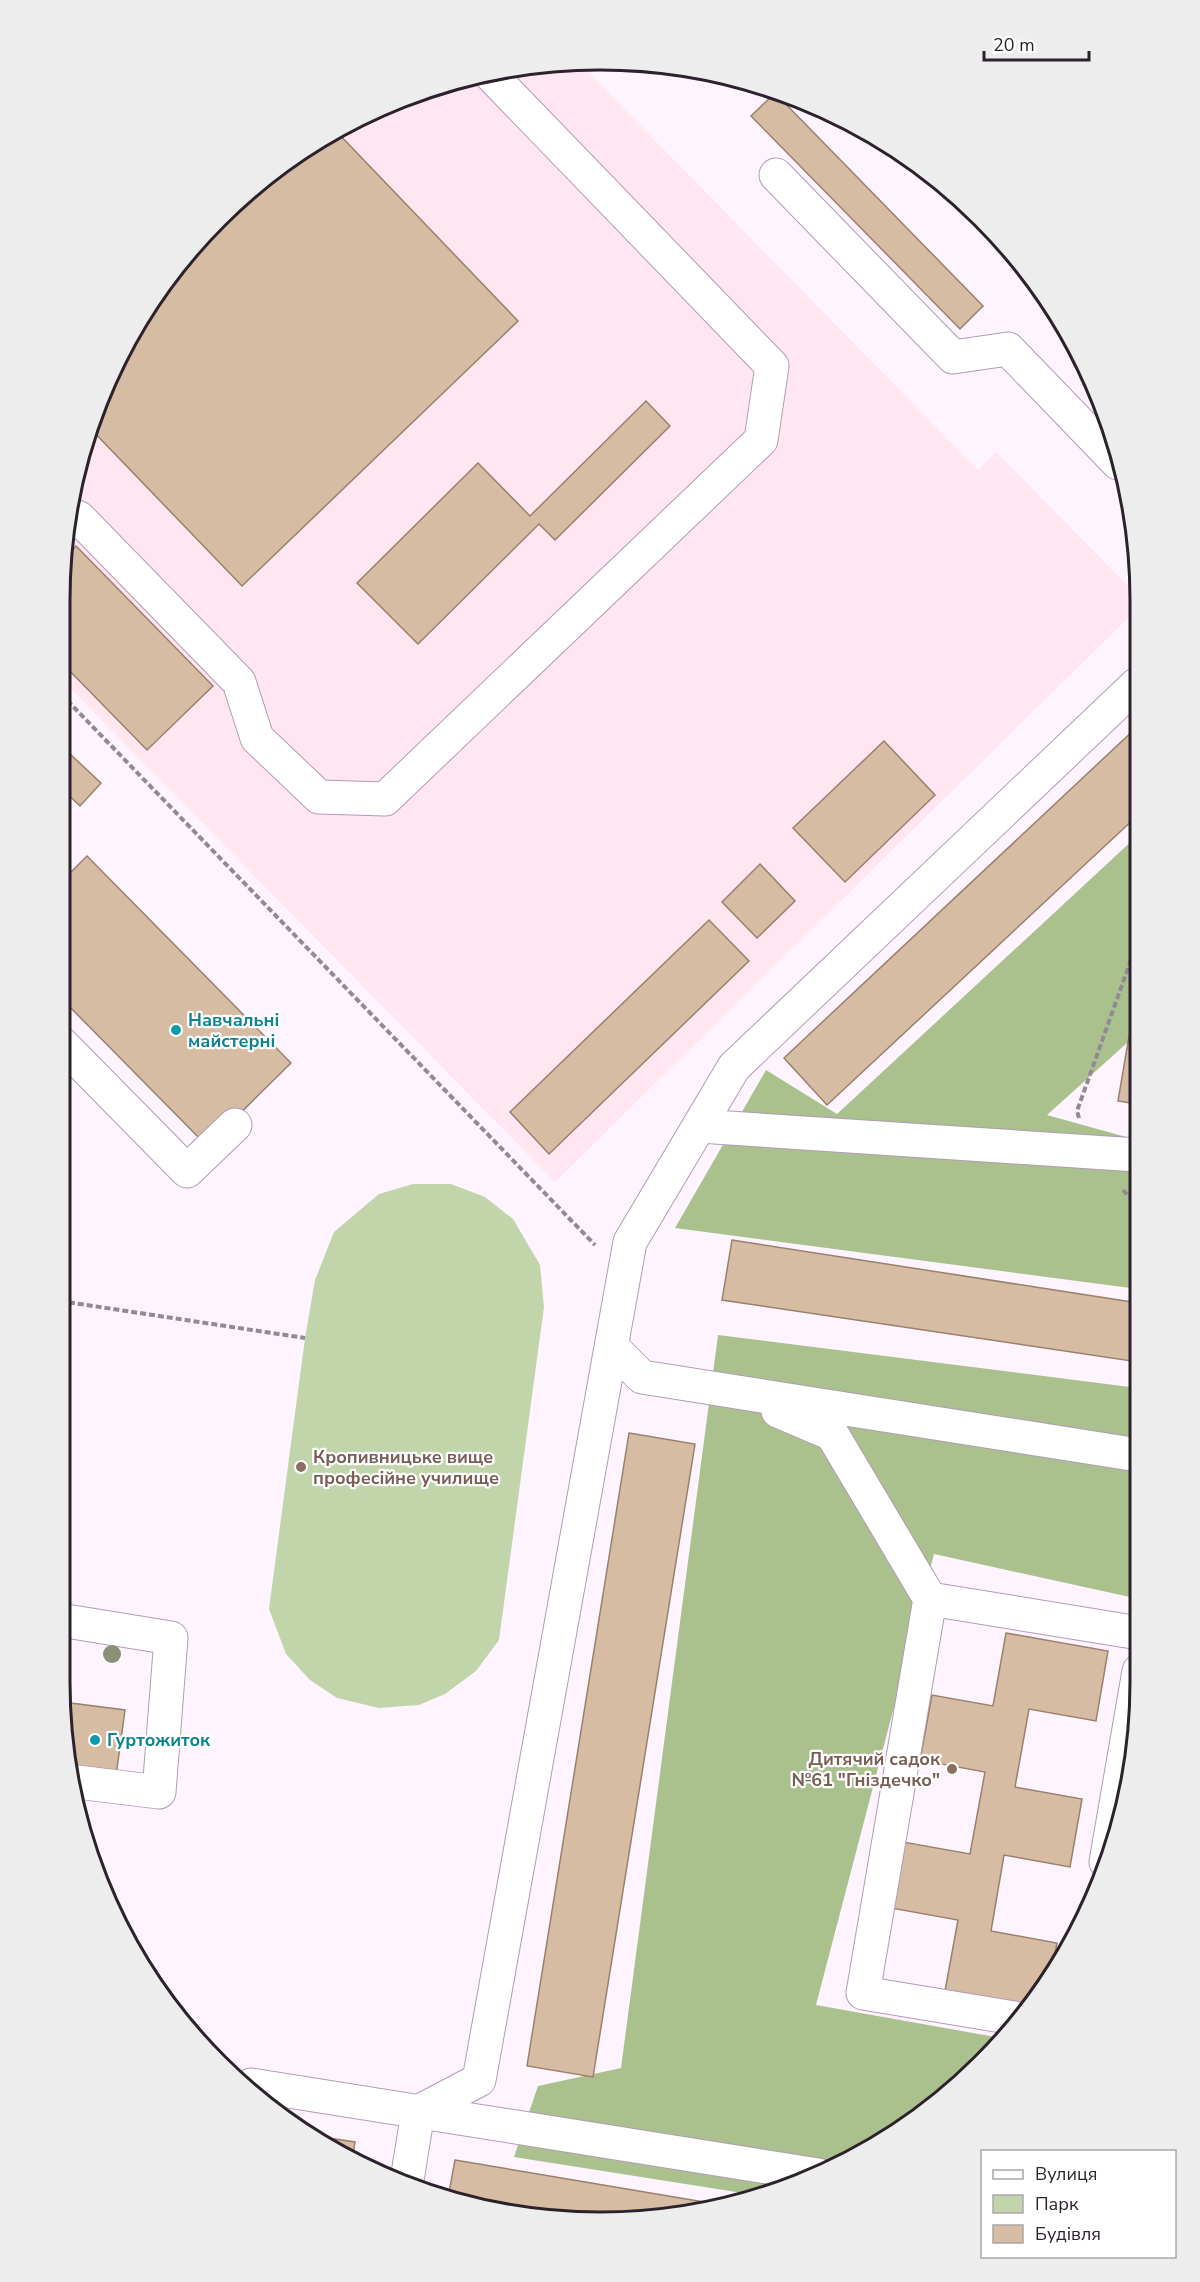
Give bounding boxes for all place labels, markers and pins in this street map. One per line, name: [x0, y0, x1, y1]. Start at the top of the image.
place label: Навчальні майстерні: [188, 1008, 279, 1053]
marker: Навчальні майстерні: [169, 1023, 183, 1037]
place label: Кропивницьке вище професійне училище: [313, 1445, 499, 1490]
marker: Кропивницьке вище професійне училище: [294, 1460, 308, 1474]
place label: Гуртожиток: [107, 1728, 211, 1752]
marker: Гуртожиток: [88, 1733, 102, 1747]
place label: Дитячий садок №61 "Гніздечко": [792, 1747, 941, 1792]
marker: Дитячий садок №61 "Гніздечко": [945, 1762, 959, 1776]

